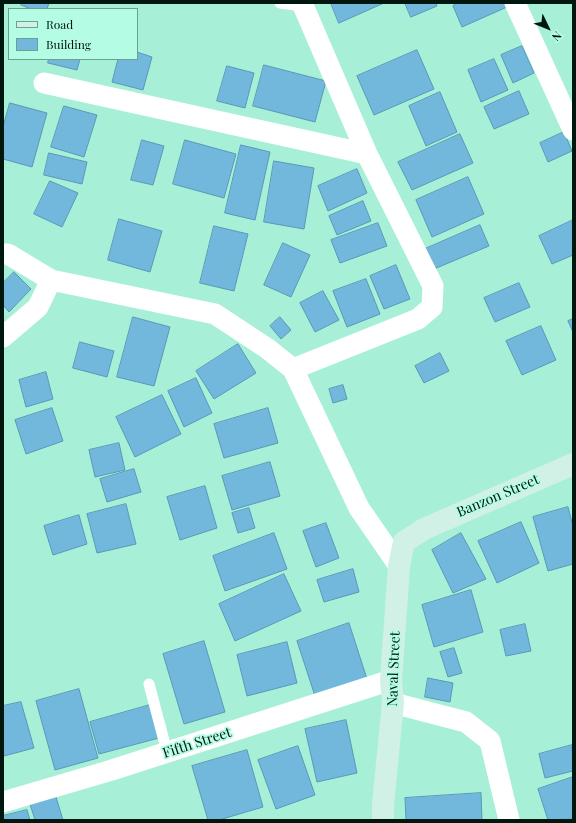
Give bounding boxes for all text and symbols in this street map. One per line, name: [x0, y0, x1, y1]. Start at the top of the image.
legend: [8, 8, 138, 60]
north arrow: [528, 8, 568, 48]
text: Road: [46, 16, 73, 32]
text: N: [549, 28, 565, 45]
text: Building: [46, 36, 91, 52]
street label: Banzon Street: [454, 471, 542, 521]
street label: Naval Street: [384, 631, 404, 707]
street label: Fifth Street: [161, 724, 233, 762]

